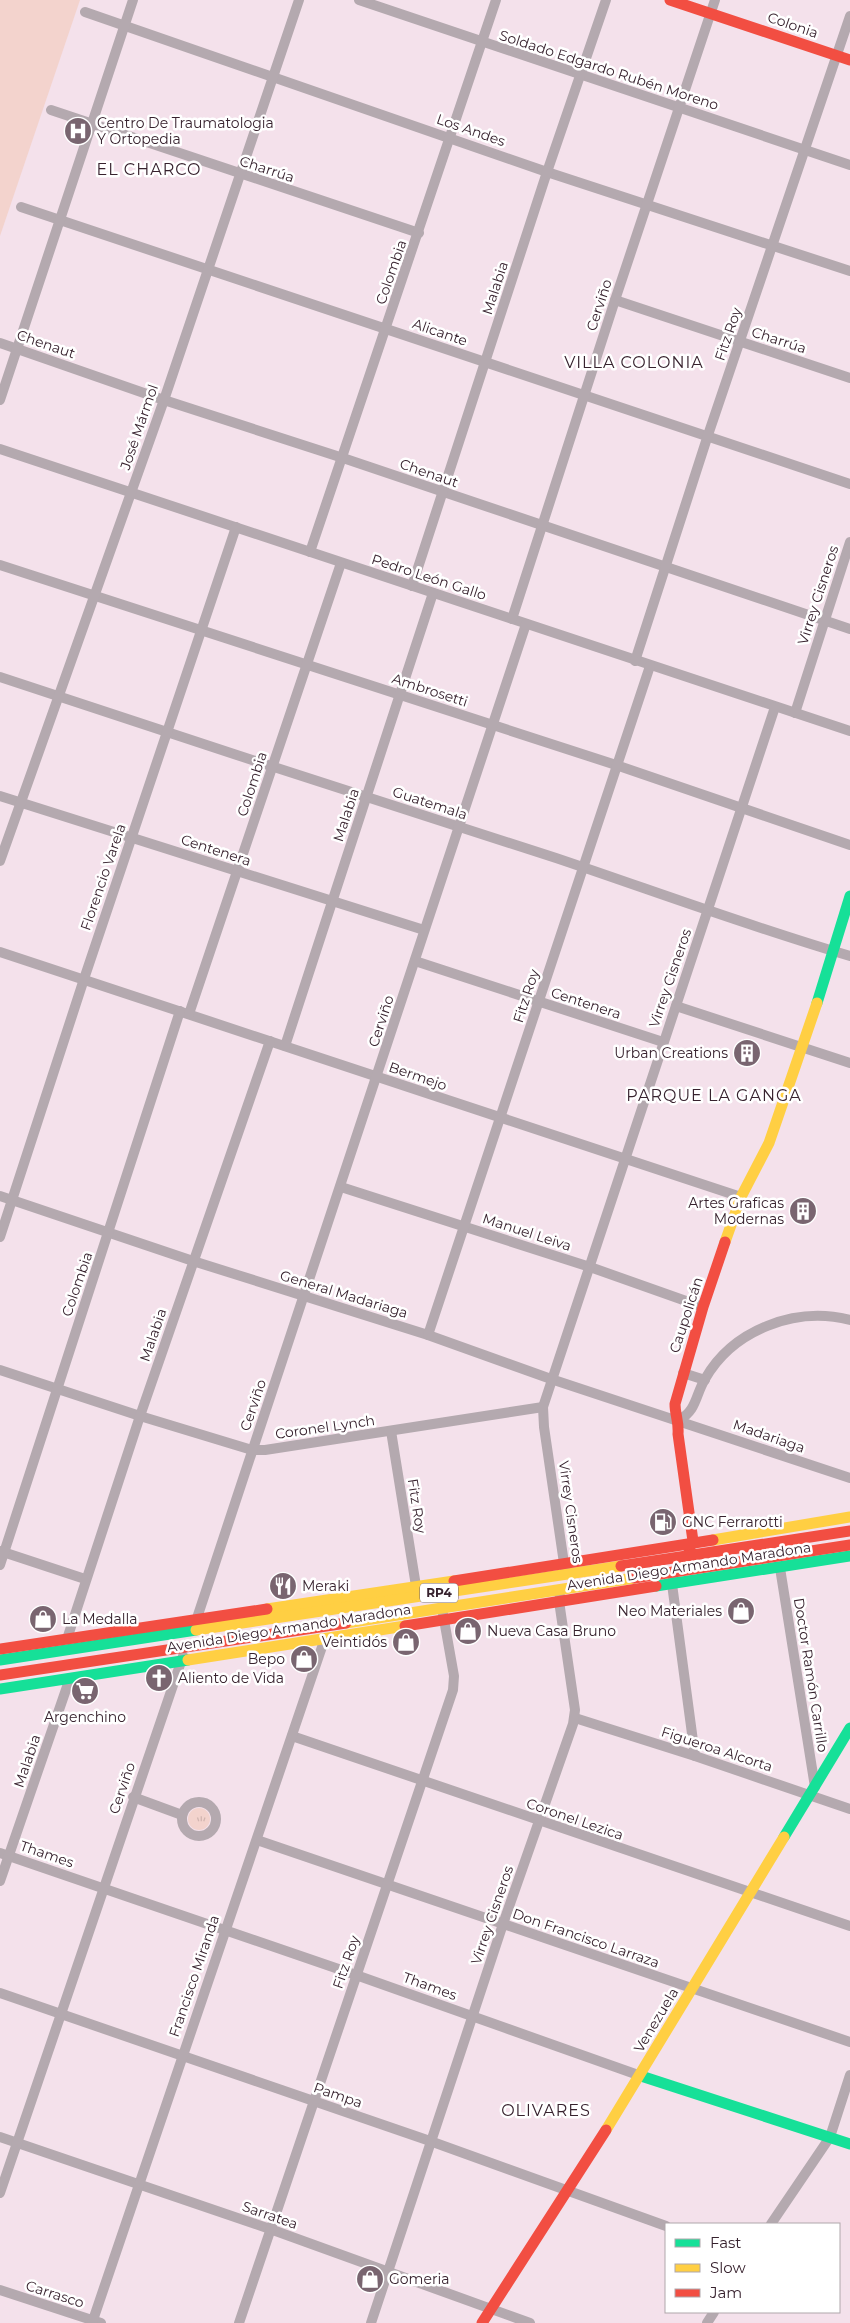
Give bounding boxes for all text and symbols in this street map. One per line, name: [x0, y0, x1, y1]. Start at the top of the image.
street label: Colonia: [765, 8, 821, 42]
street label: Soldado Edgardo Rubén Moreno: [497, 26, 721, 114]
street label: Los Andes: [434, 110, 508, 150]
place label: Centro De Traumatologia Y Ortopedia: [97, 114, 274, 148]
hospital icon: Centro De Traumatologia Y Ortopedia: [63, 116, 93, 146]
street label: Charrúa: [237, 152, 297, 186]
district label: EL CHARCO: [97, 160, 201, 179]
street label: Colombia: [372, 237, 410, 307]
street label: Malabia: [478, 259, 512, 317]
street label: Cerviño: [582, 277, 616, 333]
street label: Fitz Roy: [710, 305, 746, 363]
street label: Alicante: [410, 314, 470, 350]
street label: Charrúa: [749, 323, 809, 357]
street label: Chenaut: [14, 326, 78, 362]
district label: VILLA COLONIA: [564, 353, 704, 372]
street label: José Mármol: [116, 382, 162, 473]
street label: Chenaut: [397, 455, 461, 491]
street label: Virrey Cisneros: [793, 543, 843, 647]
street label: Pedro León Gallo: [369, 550, 489, 604]
street label: Ambrosetti: [390, 669, 470, 711]
street label: Colombia: [233, 749, 271, 819]
street label: Guatemala: [390, 782, 470, 824]
street label: Malabia: [329, 786, 363, 844]
street label: Florencio Varela: [76, 821, 130, 933]
street label: Centenera: [179, 830, 253, 870]
street label: Virrey Cisneros: [645, 926, 695, 1030]
street label: Fitz Roy: [509, 967, 543, 1025]
street label: Centenera: [549, 983, 623, 1023]
street label: Cerviño: [364, 993, 398, 1049]
building icon: Urban Creations: [732, 1038, 762, 1068]
place label: Urban Creations: [614, 1044, 728, 1062]
street label: Bermejo: [387, 1058, 450, 1094]
district label: PARQUE LA GANGA: [626, 1086, 802, 1105]
place label: Artes Graficas Modernas: [688, 1194, 784, 1228]
building icon: Artes Graficas Modernas: [788, 1196, 818, 1226]
street label: Manuel Leiva: [480, 1209, 574, 1255]
street label: Colombia: [58, 1249, 96, 1319]
street label: General Madariaga: [278, 1266, 410, 1322]
street label: Caupolicán: [665, 1275, 707, 1355]
street label: Malabia: [136, 1306, 170, 1364]
street label: Cerviño: [236, 1377, 270, 1433]
street label: Coronel Lynch: [274, 1411, 376, 1443]
street label: Madariaga: [731, 1415, 807, 1457]
street label: Virrey Cisneros: [555, 1460, 587, 1565]
street label: Fitz Roy: [404, 1477, 430, 1535]
fuel station icon: GNC Ferrarotti: [648, 1507, 678, 1537]
place label: GNC Ferrarotti: [682, 1513, 783, 1531]
street label: Avenida Diego Armando Maradona: [566, 1538, 812, 1594]
restaurant icon: Meraki: [268, 1571, 298, 1601]
place label: Meraki: [302, 1577, 349, 1595]
road number: RP4: [420, 1584, 458, 1602]
shop icon: Neo Materiales: [726, 1596, 756, 1626]
street label: Doctor Ramón Carrillo: [790, 1597, 832, 1754]
street label: Avenida Diego Armando Maradona: [166, 1600, 412, 1656]
place label: Neo Materiales: [618, 1602, 722, 1620]
shop icon: La Medalla: [28, 1604, 58, 1634]
place label: La Medalla: [62, 1610, 138, 1628]
shop icon: Nueva Casa Bruno: [453, 1616, 483, 1646]
place label: Nueva Casa Bruno: [487, 1622, 616, 1640]
shop icon: Veintidós: [391, 1627, 421, 1657]
place label: Veintidós: [322, 1633, 387, 1651]
shop icon: Bepo: [289, 1644, 319, 1674]
place label: Bepo: [248, 1650, 285, 1668]
church icon: Aliento de Vida: [144, 1663, 174, 1693]
place label: Aliento de Vida: [178, 1669, 284, 1687]
supermarket icon: Argenchino: [70, 1676, 100, 1706]
place label: Argenchino: [44, 1708, 126, 1726]
street label: Figueroa Alcorta: [659, 1723, 775, 1775]
street label: Malabia: [10, 1732, 44, 1790]
street label: Cerviño: [105, 1760, 139, 1816]
street label: Coronel Lezica: [524, 1794, 626, 1844]
street label: Thames: [18, 1836, 77, 1872]
street label: Virrey Cisneros: [467, 1863, 517, 1967]
street label: Don Francisco Larraza: [510, 1904, 662, 1972]
street label: Francisco Miranda: [165, 1913, 223, 2039]
street label: Fitz Roy: [328, 1933, 364, 1991]
street label: Thames: [401, 1968, 459, 2004]
street label: Venezuela: [630, 1984, 682, 2056]
street label: Pampa: [311, 2078, 365, 2112]
district label: OLIVARES: [501, 2101, 591, 2120]
street label: Sarratea: [240, 2197, 300, 2233]
legend: [665, 2223, 840, 2313]
text: Fast: [710, 2233, 741, 2252]
text: Slow: [710, 2258, 746, 2277]
shop icon: Gomeria: [355, 2264, 385, 2294]
place label: Gomeria: [389, 2270, 449, 2288]
street label: Carrasco: [24, 2276, 87, 2312]
text: Jam: [709, 2283, 742, 2302]

